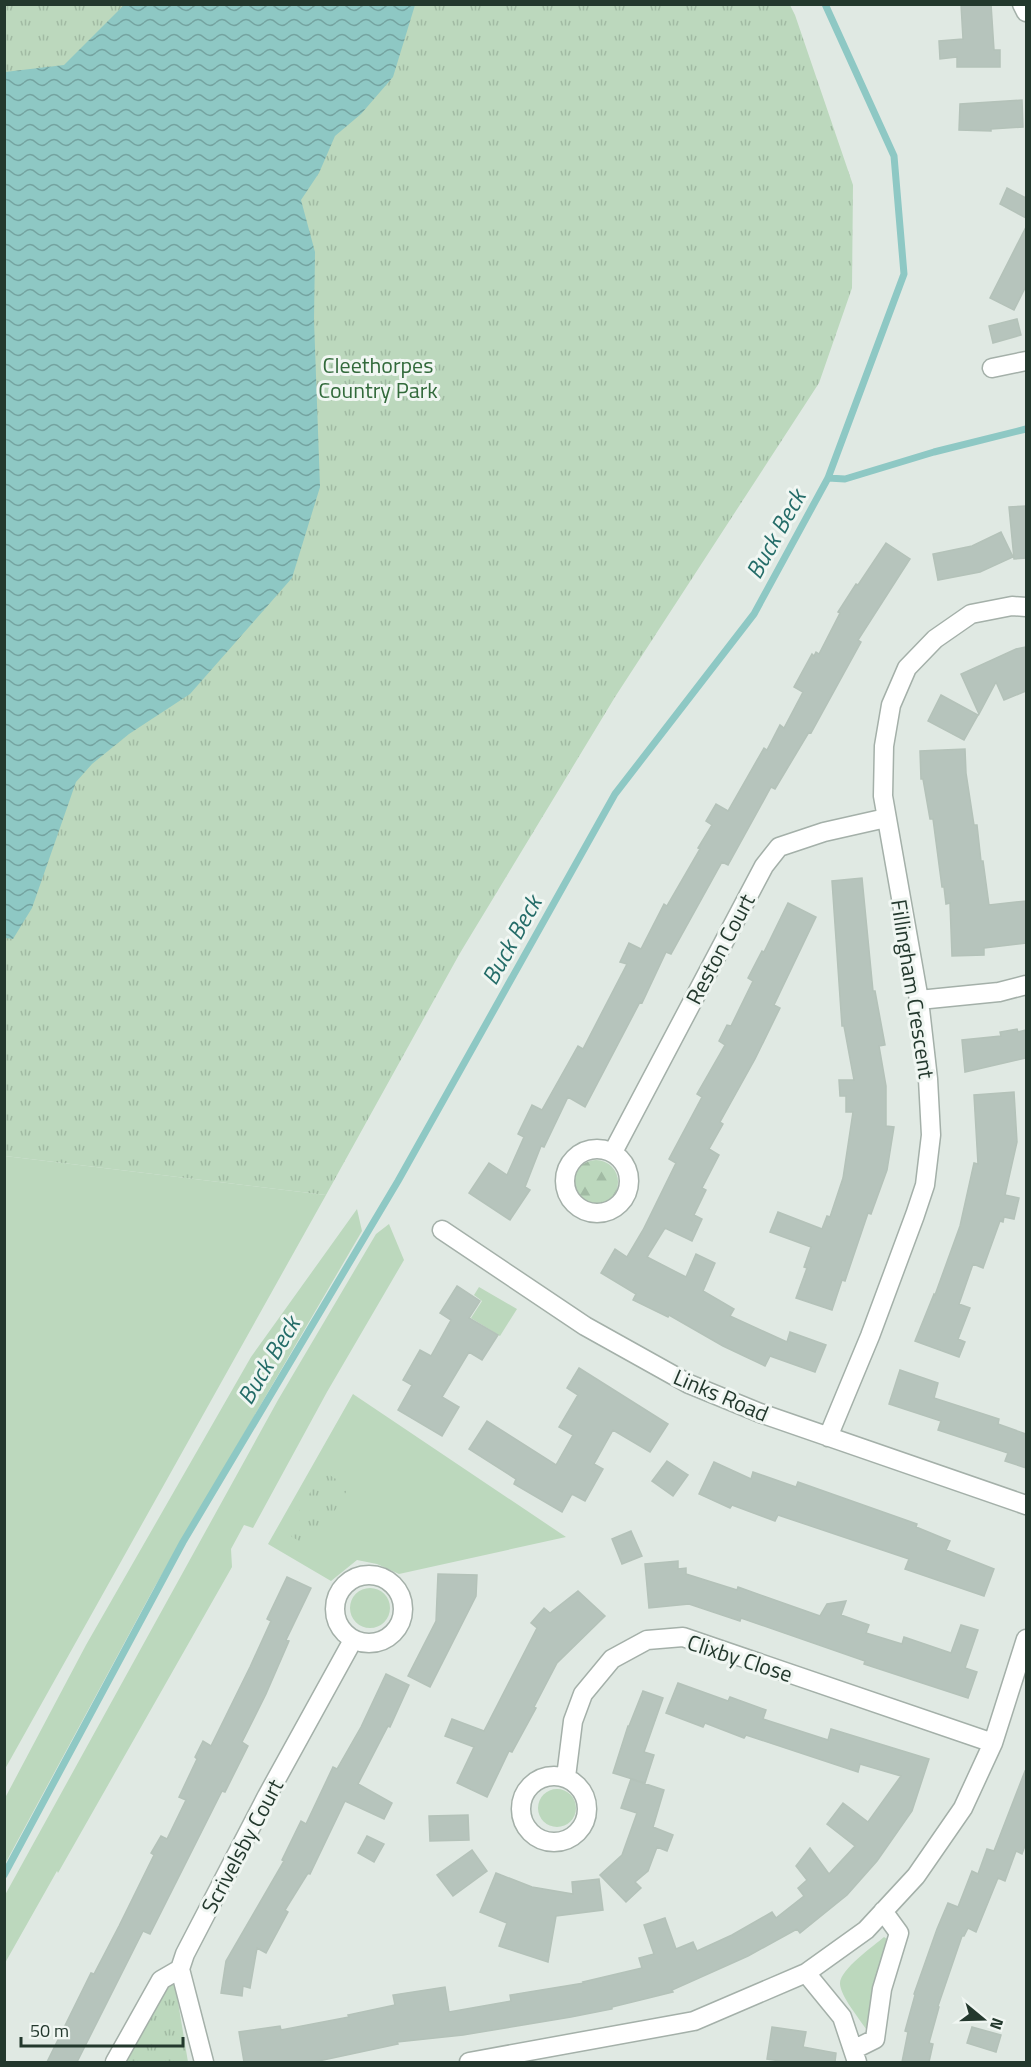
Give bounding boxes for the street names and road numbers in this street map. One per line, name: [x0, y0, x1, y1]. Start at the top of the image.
street label: Reston Court: [677, 887, 764, 1010]
street label: Fillingham Crescent: [882, 897, 944, 1081]
street label: Links Road: [668, 1360, 774, 1430]
street label: Clixby Close: [683, 1625, 797, 1691]
street label: Scrivelsby Court: [192, 1772, 292, 1919]

